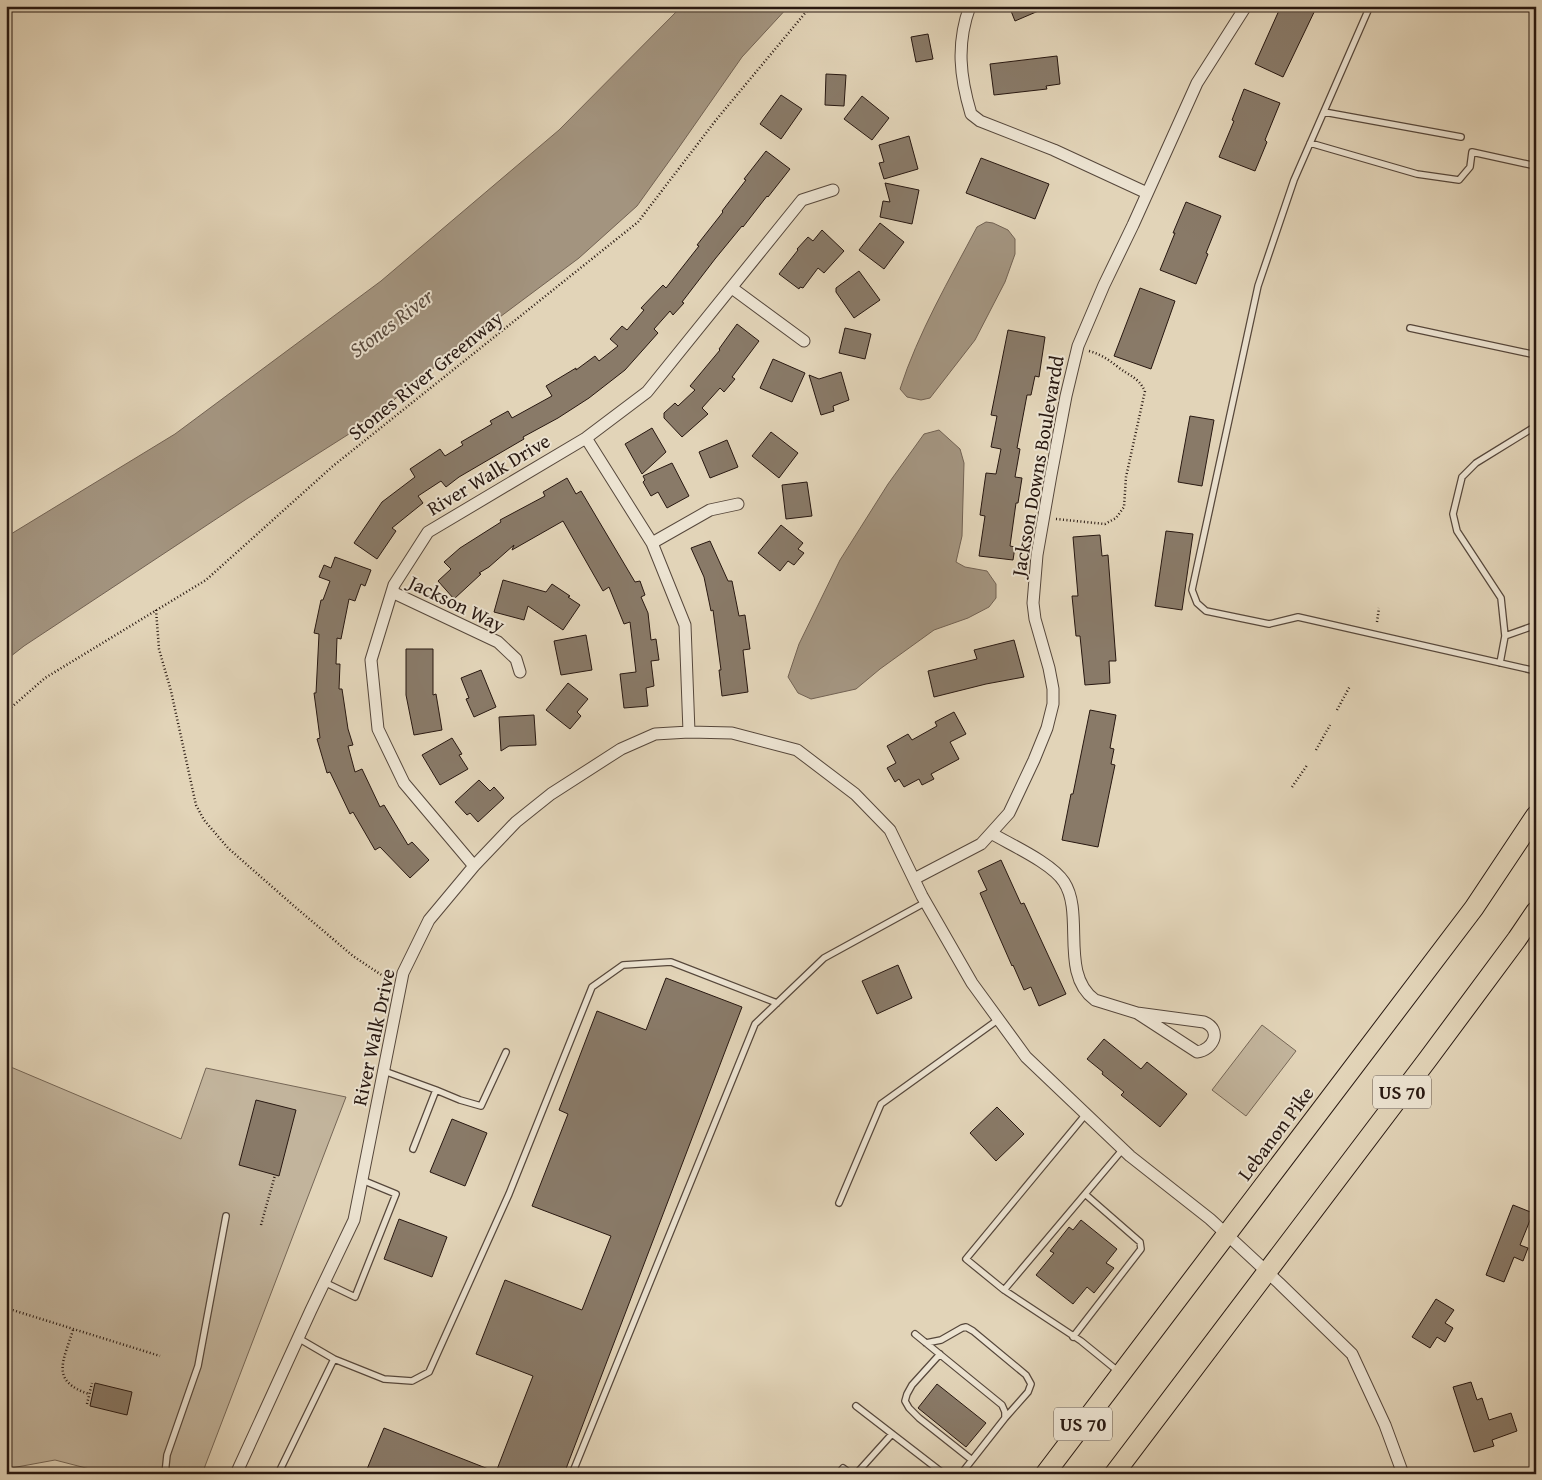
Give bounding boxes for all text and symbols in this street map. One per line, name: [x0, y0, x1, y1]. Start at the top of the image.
water label: Stones River: [342, 280, 441, 365]
street label: Stones River Greenway: [341, 303, 509, 447]
street label: Jackson Downs Boulevardd: [1003, 353, 1071, 582]
street label: River Walk Drive: [421, 426, 555, 522]
street label: Jackson Way: [401, 566, 510, 639]
street label: River Walk Drive: [344, 966, 402, 1108]
road number: US 70: [1373, 1076, 1431, 1108]
street label: Lebanon Pike: [1230, 1080, 1320, 1186]
road number: US 70: [1054, 1408, 1112, 1440]

